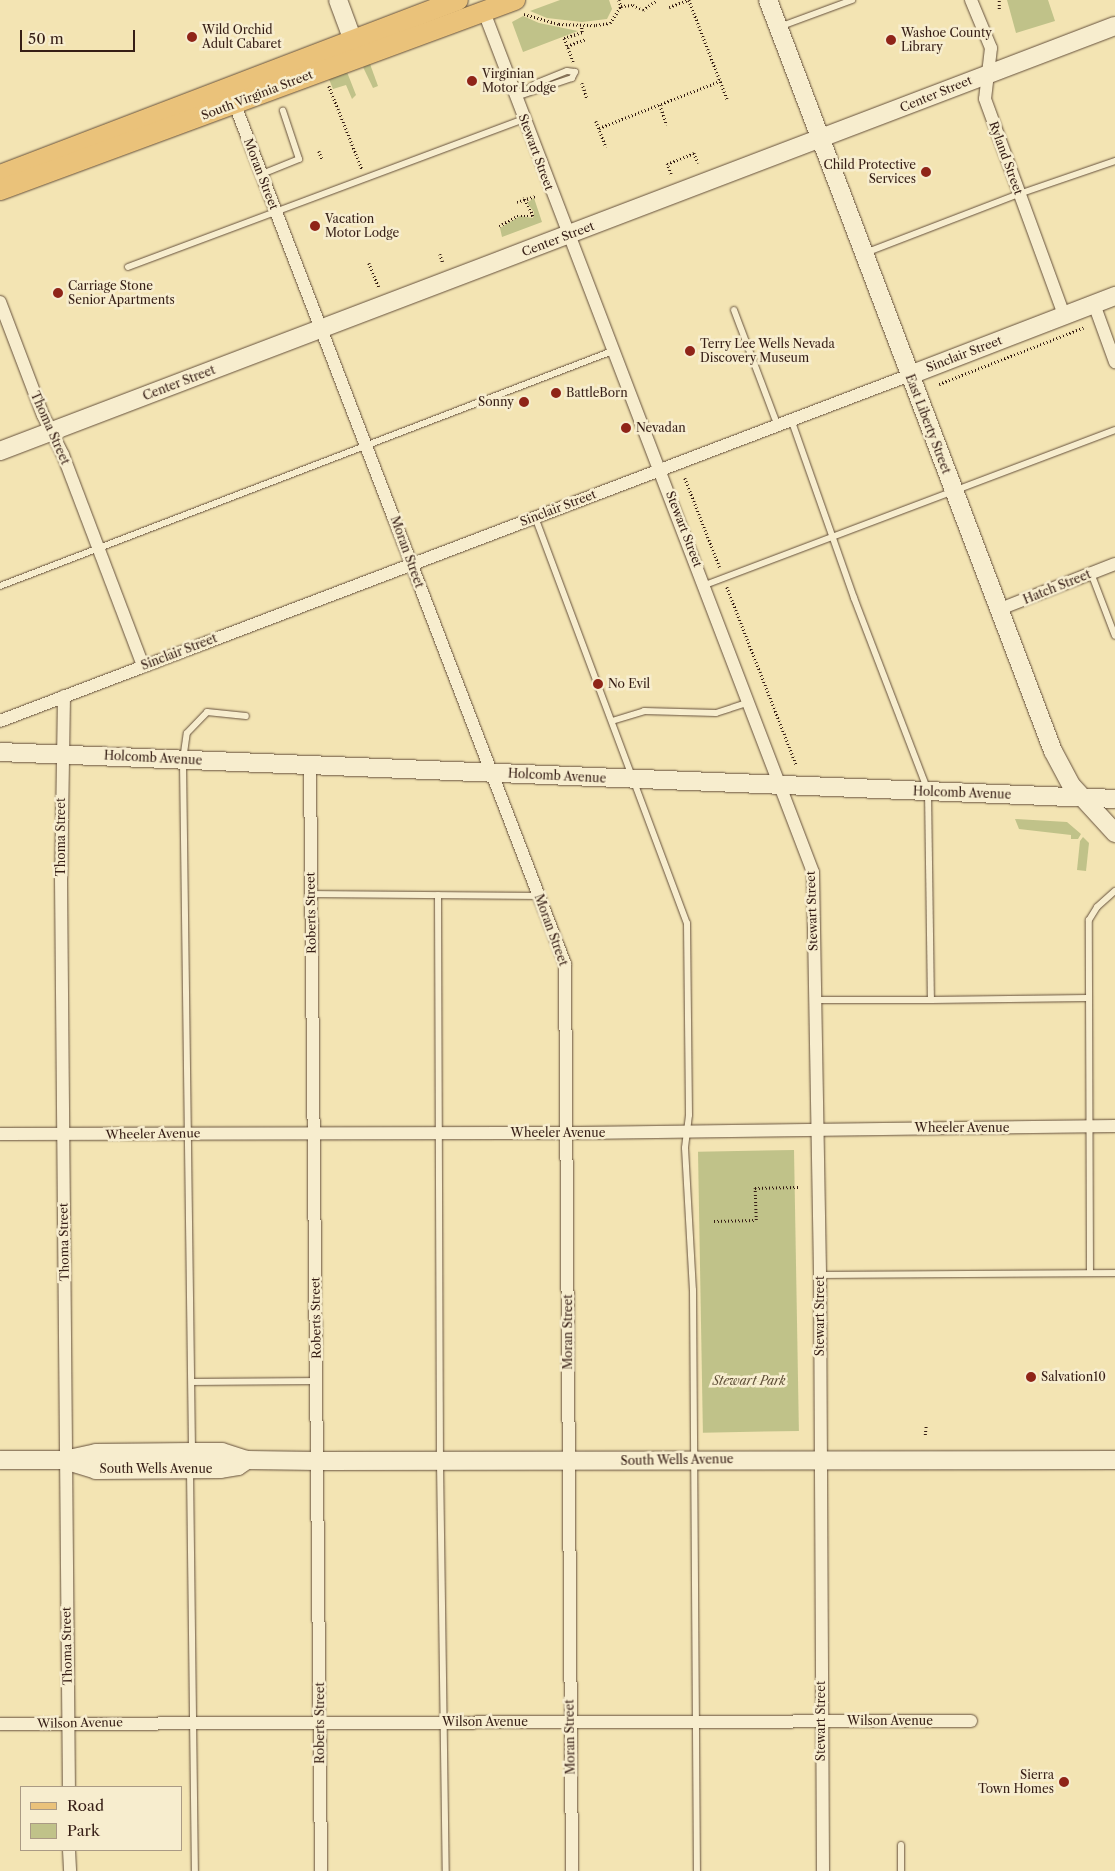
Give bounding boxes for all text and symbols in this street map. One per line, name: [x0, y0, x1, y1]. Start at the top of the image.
scale bar: [22, 20, 138, 52]
place label: Wild Orchid Adult Cabaret: [202, 23, 281, 51]
place label: Washoe County Library: [901, 26, 992, 54]
text: 50 m: [28, 29, 64, 48]
marker: Wild Orchid Adult Cabaret: [186, 31, 198, 43]
marker: Washoe County Library: [885, 34, 897, 46]
street label: South Virginia Street: [199, 67, 315, 123]
place label: Virginian Motor Lodge: [482, 67, 557, 95]
street label: Center Street: [898, 73, 974, 115]
marker: Virginian Motor Lodge: [466, 75, 478, 87]
street label: Stewart Street: [515, 112, 557, 192]
street label: Ryland Street: [986, 119, 1026, 197]
street label: Moran Street: [241, 136, 281, 212]
place label: Child Protective Services: [823, 158, 916, 186]
marker: Child Protective Services: [920, 166, 932, 178]
place label: Vacation Motor Lodge: [325, 212, 400, 240]
street label: Center Street: [520, 219, 596, 259]
marker: Vacation Motor Lodge: [309, 220, 321, 232]
place label: Carriage Stone Senior Apartments: [68, 279, 175, 307]
marker: Carriage Stone Senior Apartments: [52, 287, 64, 299]
street label: Sinclair Street: [924, 333, 1004, 375]
place label: Terry Lee Wells Nevada Discovery Museum: [700, 337, 836, 365]
marker: Terry Lee Wells Nevada Discovery Museum: [684, 345, 696, 357]
street label: Center Street: [141, 363, 217, 403]
street label: East Liberty Street: [902, 372, 954, 476]
place label: BattleBorn: [566, 386, 628, 400]
marker: BattleBorn: [550, 387, 562, 399]
street label: Thoma Street: [27, 389, 73, 467]
place label: Sonny: [478, 395, 514, 409]
marker: Sonny: [518, 396, 530, 408]
place label: Nevadan: [636, 421, 686, 435]
marker: Nevadan: [620, 422, 632, 434]
street label: Sinclair Street: [518, 487, 598, 529]
street label: Stewart Street: [663, 489, 705, 569]
street label: Moran Street: [387, 514, 427, 590]
street label: Hatch Street: [1021, 567, 1093, 607]
street label: Sinclair Street: [139, 631, 219, 673]
place label: No Evil: [608, 677, 650, 691]
marker: No Evil: [592, 678, 604, 690]
street label: Holcomb Avenue: [103, 748, 203, 768]
street label: Holcomb Avenue: [507, 766, 607, 786]
street label: Holcomb Avenue: [912, 784, 1012, 802]
street label: Thoma Street: [54, 798, 68, 876]
street label: Stewart Street: [803, 871, 821, 951]
street label: Roberts Street: [303, 872, 319, 954]
street label: Moran Street: [531, 892, 571, 968]
street label: Wheeler Avenue: [914, 1121, 1010, 1135]
street label: Wheeler Avenue: [105, 1126, 201, 1142]
street label: Wheeler Avenue: [510, 1126, 606, 1140]
street label: Thoma Street: [56, 1203, 72, 1281]
street label: Stewart Street: [813, 1276, 827, 1356]
street label: Roberts Street: [308, 1277, 324, 1359]
street label: Moran Street: [561, 1294, 575, 1370]
place label: Salvation10: [1041, 1370, 1106, 1384]
marker: Salvation10: [1025, 1371, 1037, 1383]
park label: Stewart Park: [712, 1374, 786, 1388]
street label: South Wells Avenue: [620, 1452, 734, 1468]
street label: South Wells Avenue: [99, 1462, 213, 1476]
street label: Thoma Street: [59, 1607, 75, 1685]
street label: Stewart Street: [814, 1681, 828, 1761]
street label: Roberts Street: [313, 1682, 327, 1764]
street label: Moran Street: [562, 1699, 578, 1775]
street label: Wilson Avenue: [847, 1714, 933, 1728]
street label: Wilson Avenue: [37, 1715, 123, 1731]
street label: Wilson Avenue: [442, 1715, 528, 1729]
place label: Sierra Town Homes: [978, 1768, 1054, 1796]
marker: Sierra Town Homes: [1058, 1776, 1070, 1788]
legend: [20, 1786, 182, 1851]
text: Road: [67, 1796, 104, 1815]
text: Park: [67, 1821, 100, 1840]

